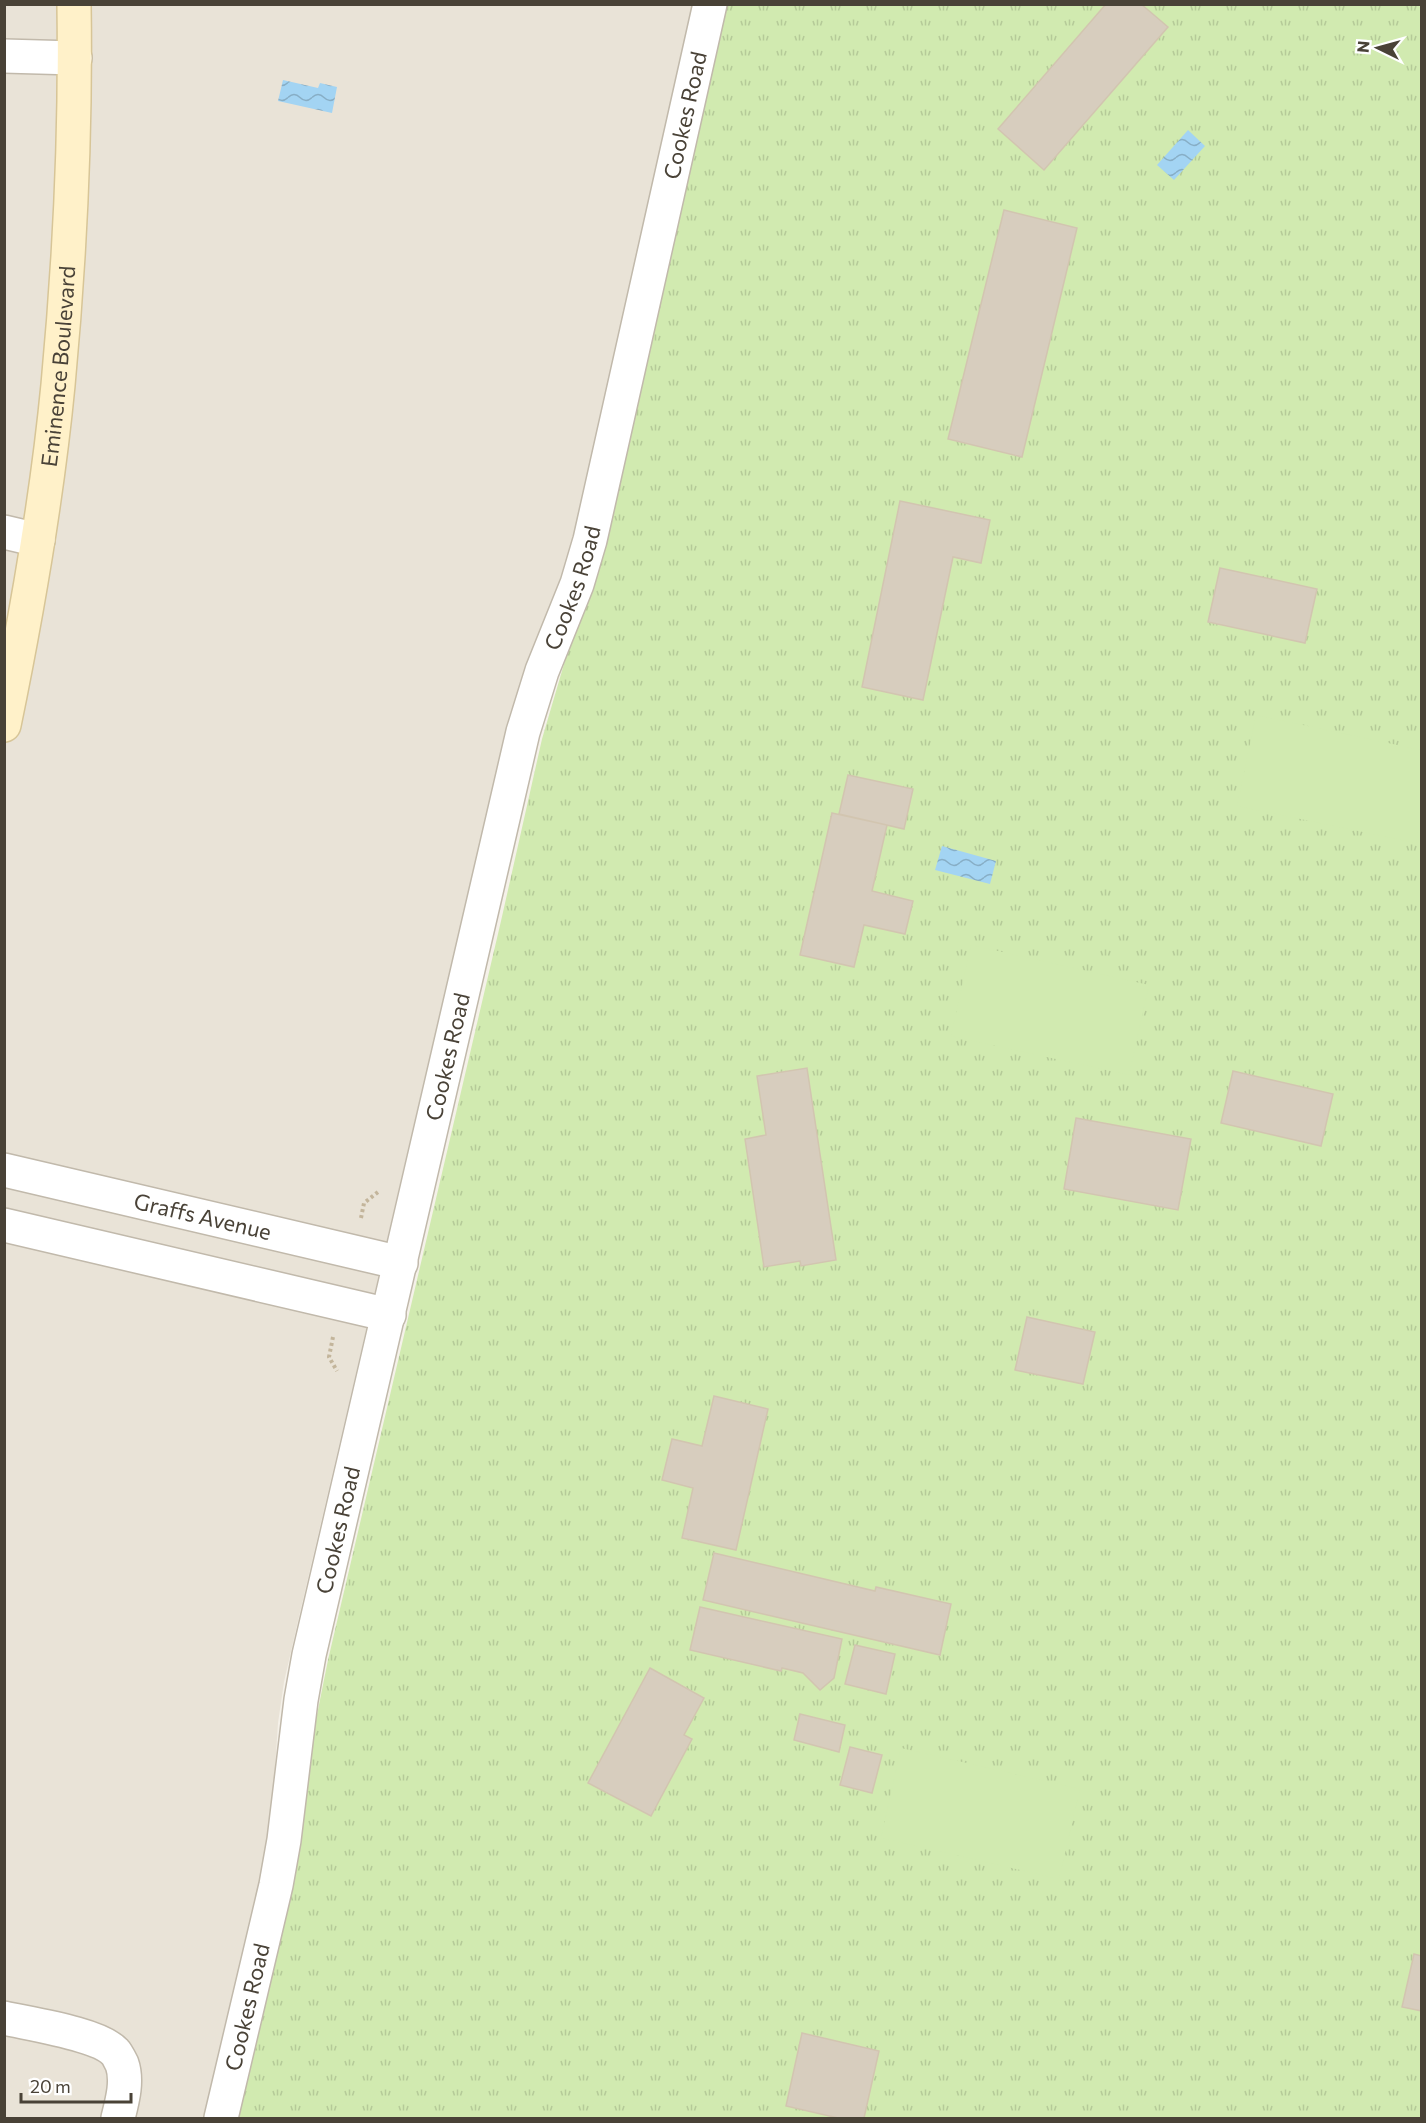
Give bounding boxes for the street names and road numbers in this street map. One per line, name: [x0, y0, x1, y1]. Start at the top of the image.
street label: Cookes Road: [657, 49, 712, 182]
street label: Eminence Boulevard: [35, 265, 80, 468]
street label: Cookes Road: [538, 523, 606, 654]
street label: Cookes Road: [419, 990, 475, 1123]
street label: Graffs Avenue: [131, 1187, 274, 1245]
street label: Cookes Road: [310, 1464, 365, 1596]
street label: Cookes Road: [219, 1941, 275, 2073]

